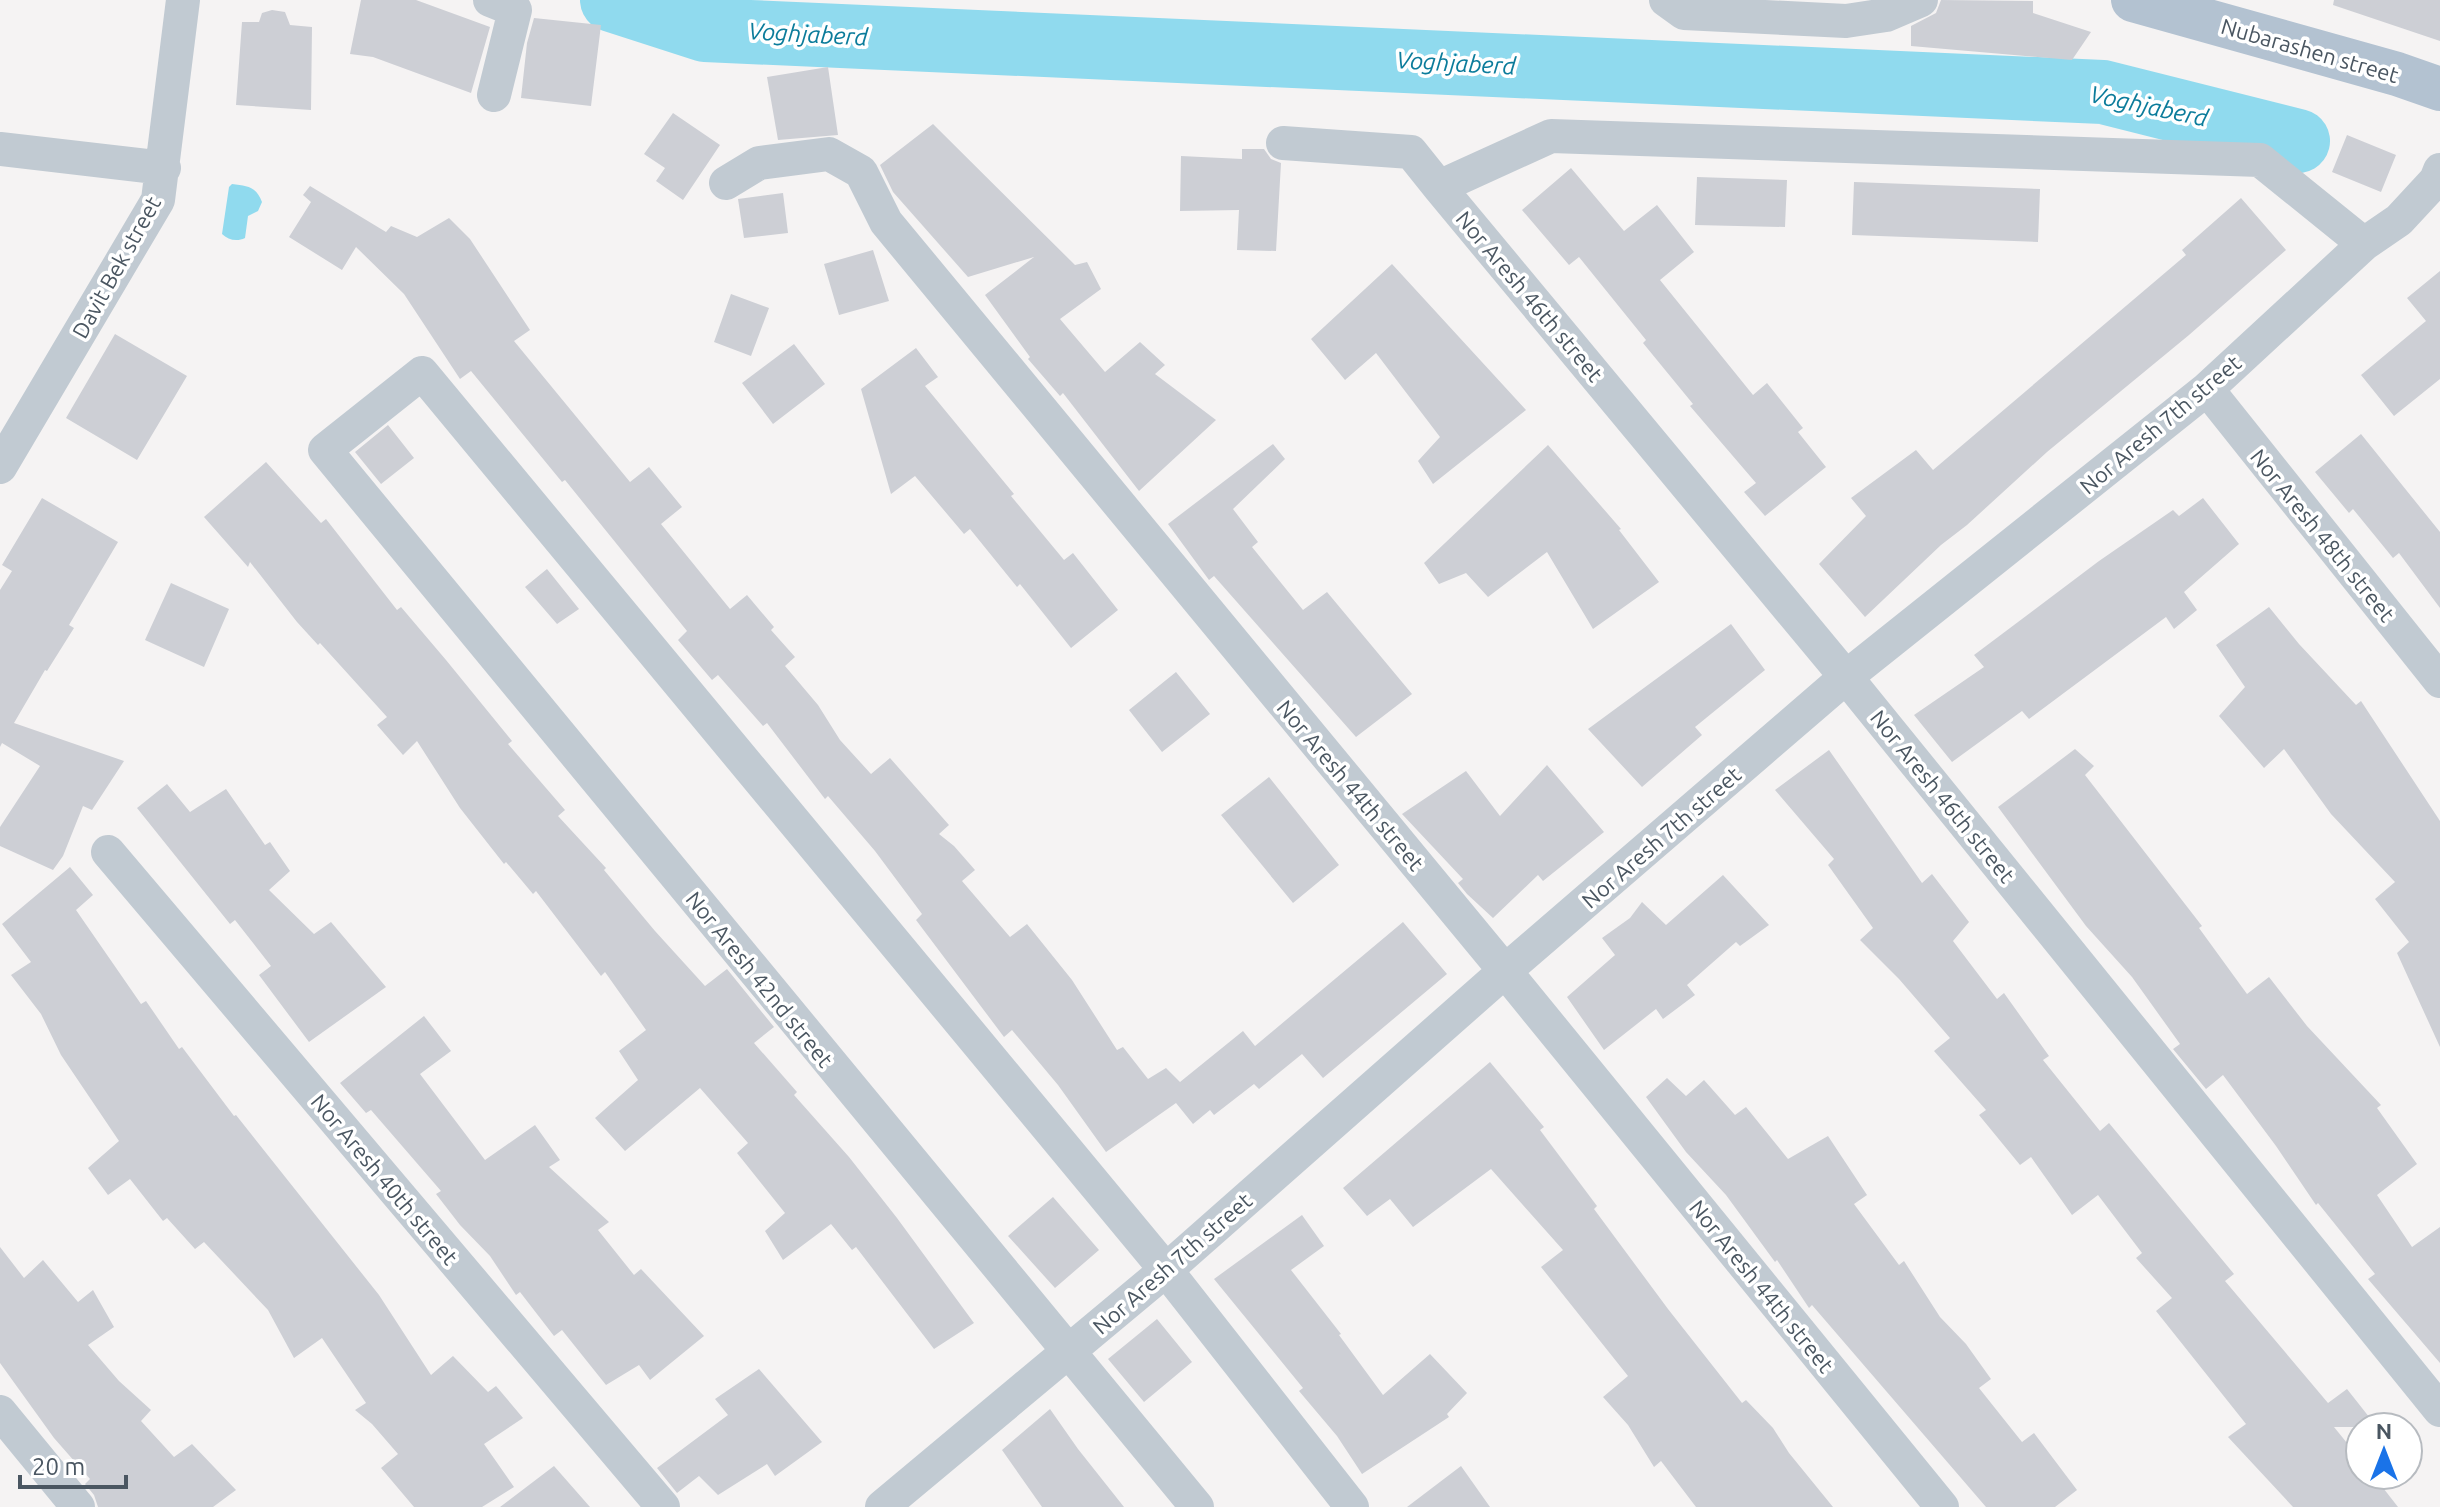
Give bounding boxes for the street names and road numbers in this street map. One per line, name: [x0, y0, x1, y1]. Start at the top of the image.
street label: Nubarashen street: [2218, 13, 2402, 87]
street label: Davit Bek street: [67, 191, 165, 342]
street label: Nor Aresh 46th street: [1452, 206, 1609, 386]
street label: Nor Aresh 7th street: [2075, 349, 2246, 498]
street label: Nor Aresh 48th street: [2246, 444, 2400, 626]
street label: Nor Aresh 44th street: [1273, 695, 1430, 875]
street label: Nor Aresh 46th street: [1866, 705, 2020, 887]
street label: Nor Aresh 7th street: [1577, 761, 1746, 913]
street label: Nor Aresh 42nd street: [682, 886, 839, 1072]
street label: Nor Aresh 40th street: [307, 1089, 464, 1269]
street label: Nor Aresh 7th street: [1088, 1187, 1257, 1339]
street label: Nor Aresh 44th street: [1685, 1195, 1839, 1377]

